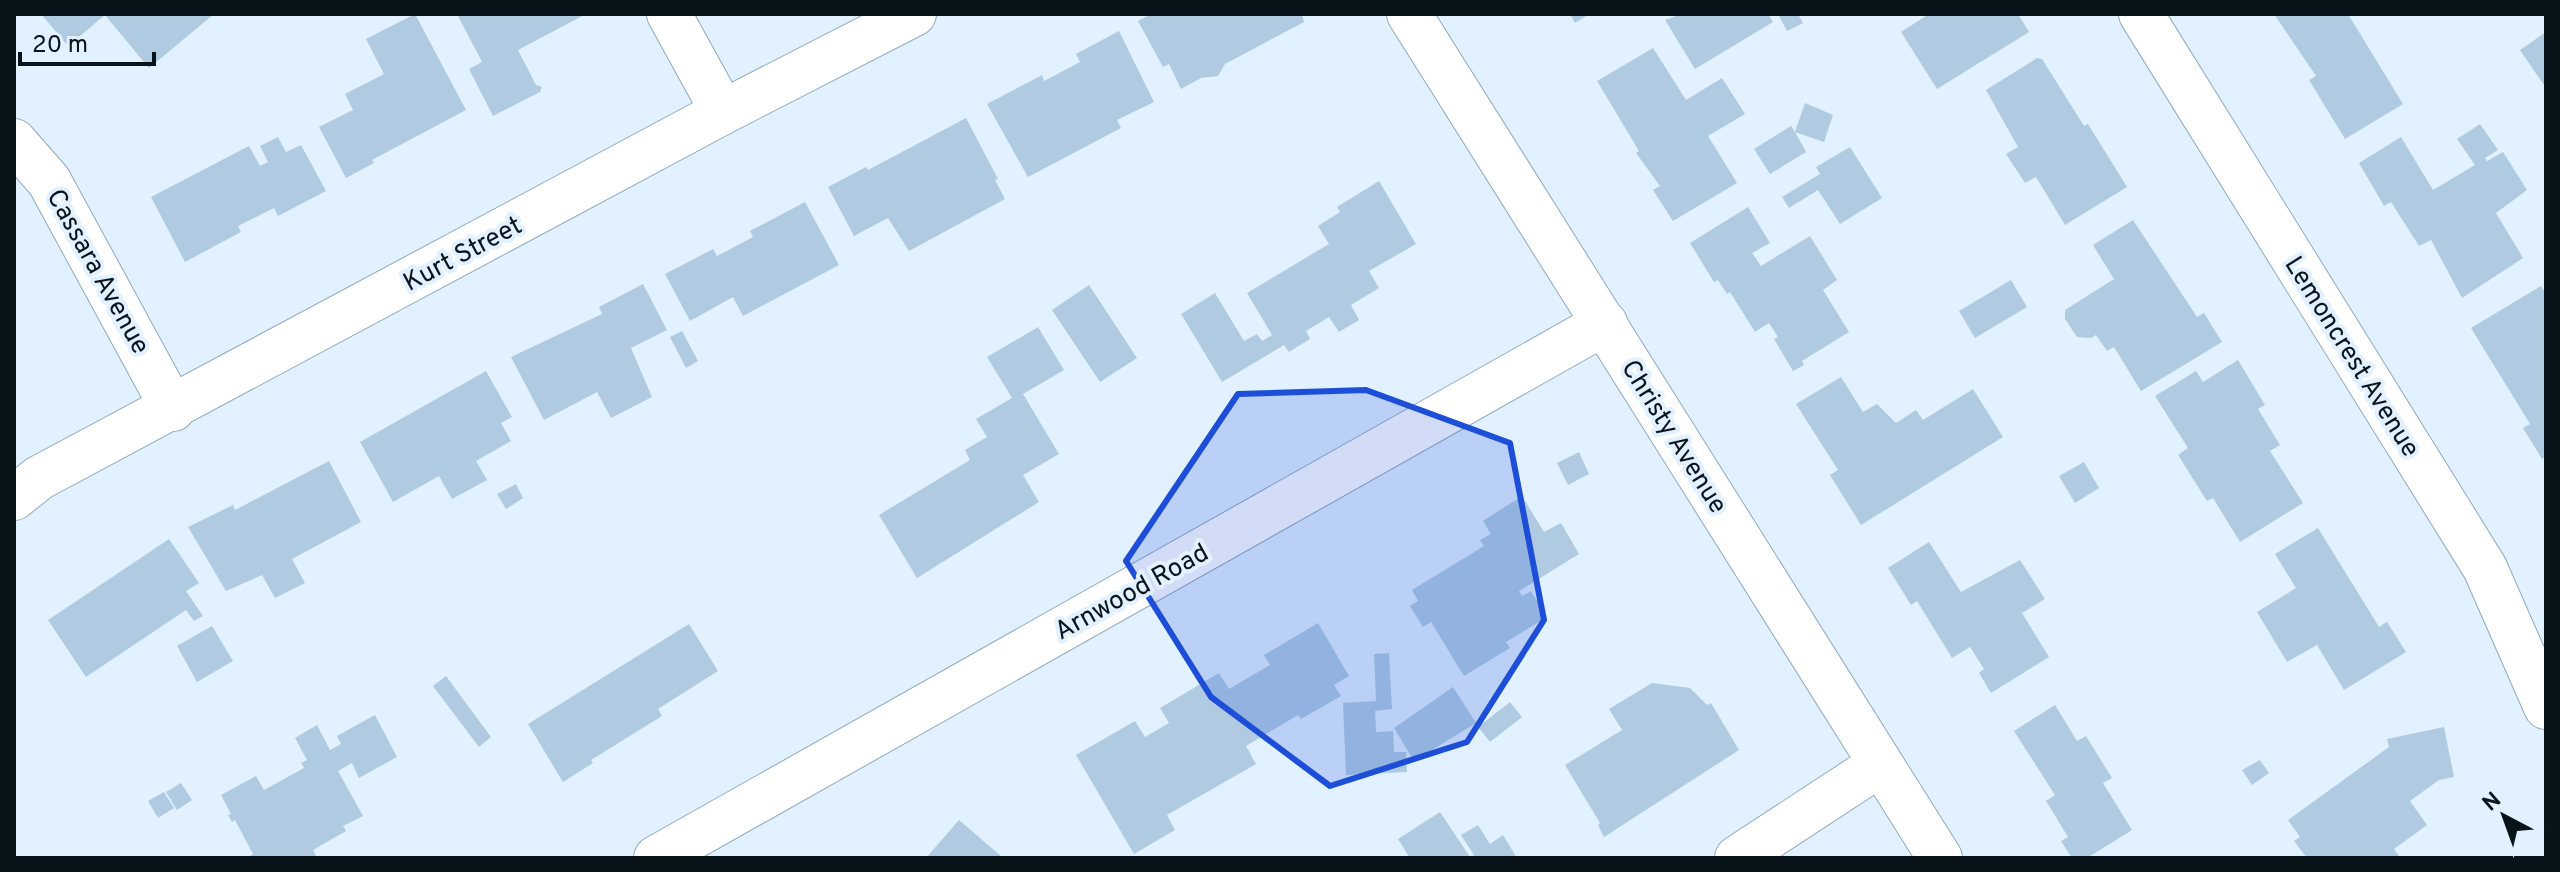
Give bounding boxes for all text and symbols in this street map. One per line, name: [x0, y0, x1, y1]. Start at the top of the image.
scale bar: [20, 16, 154, 66]
text: 20 m: [32, 31, 88, 61]
street label: Cassara Avenue: [38, 184, 156, 361]
street label: Kurt Street: [398, 210, 528, 300]
street label: Lemoncrest Avenue: [2276, 251, 2426, 464]
street label: Christy Avenue: [1612, 354, 1733, 520]
street label: Arnwood Road: [1049, 537, 1215, 649]
north arrow: [2464, 776, 2544, 856]
text: N: [2478, 787, 2507, 818]

